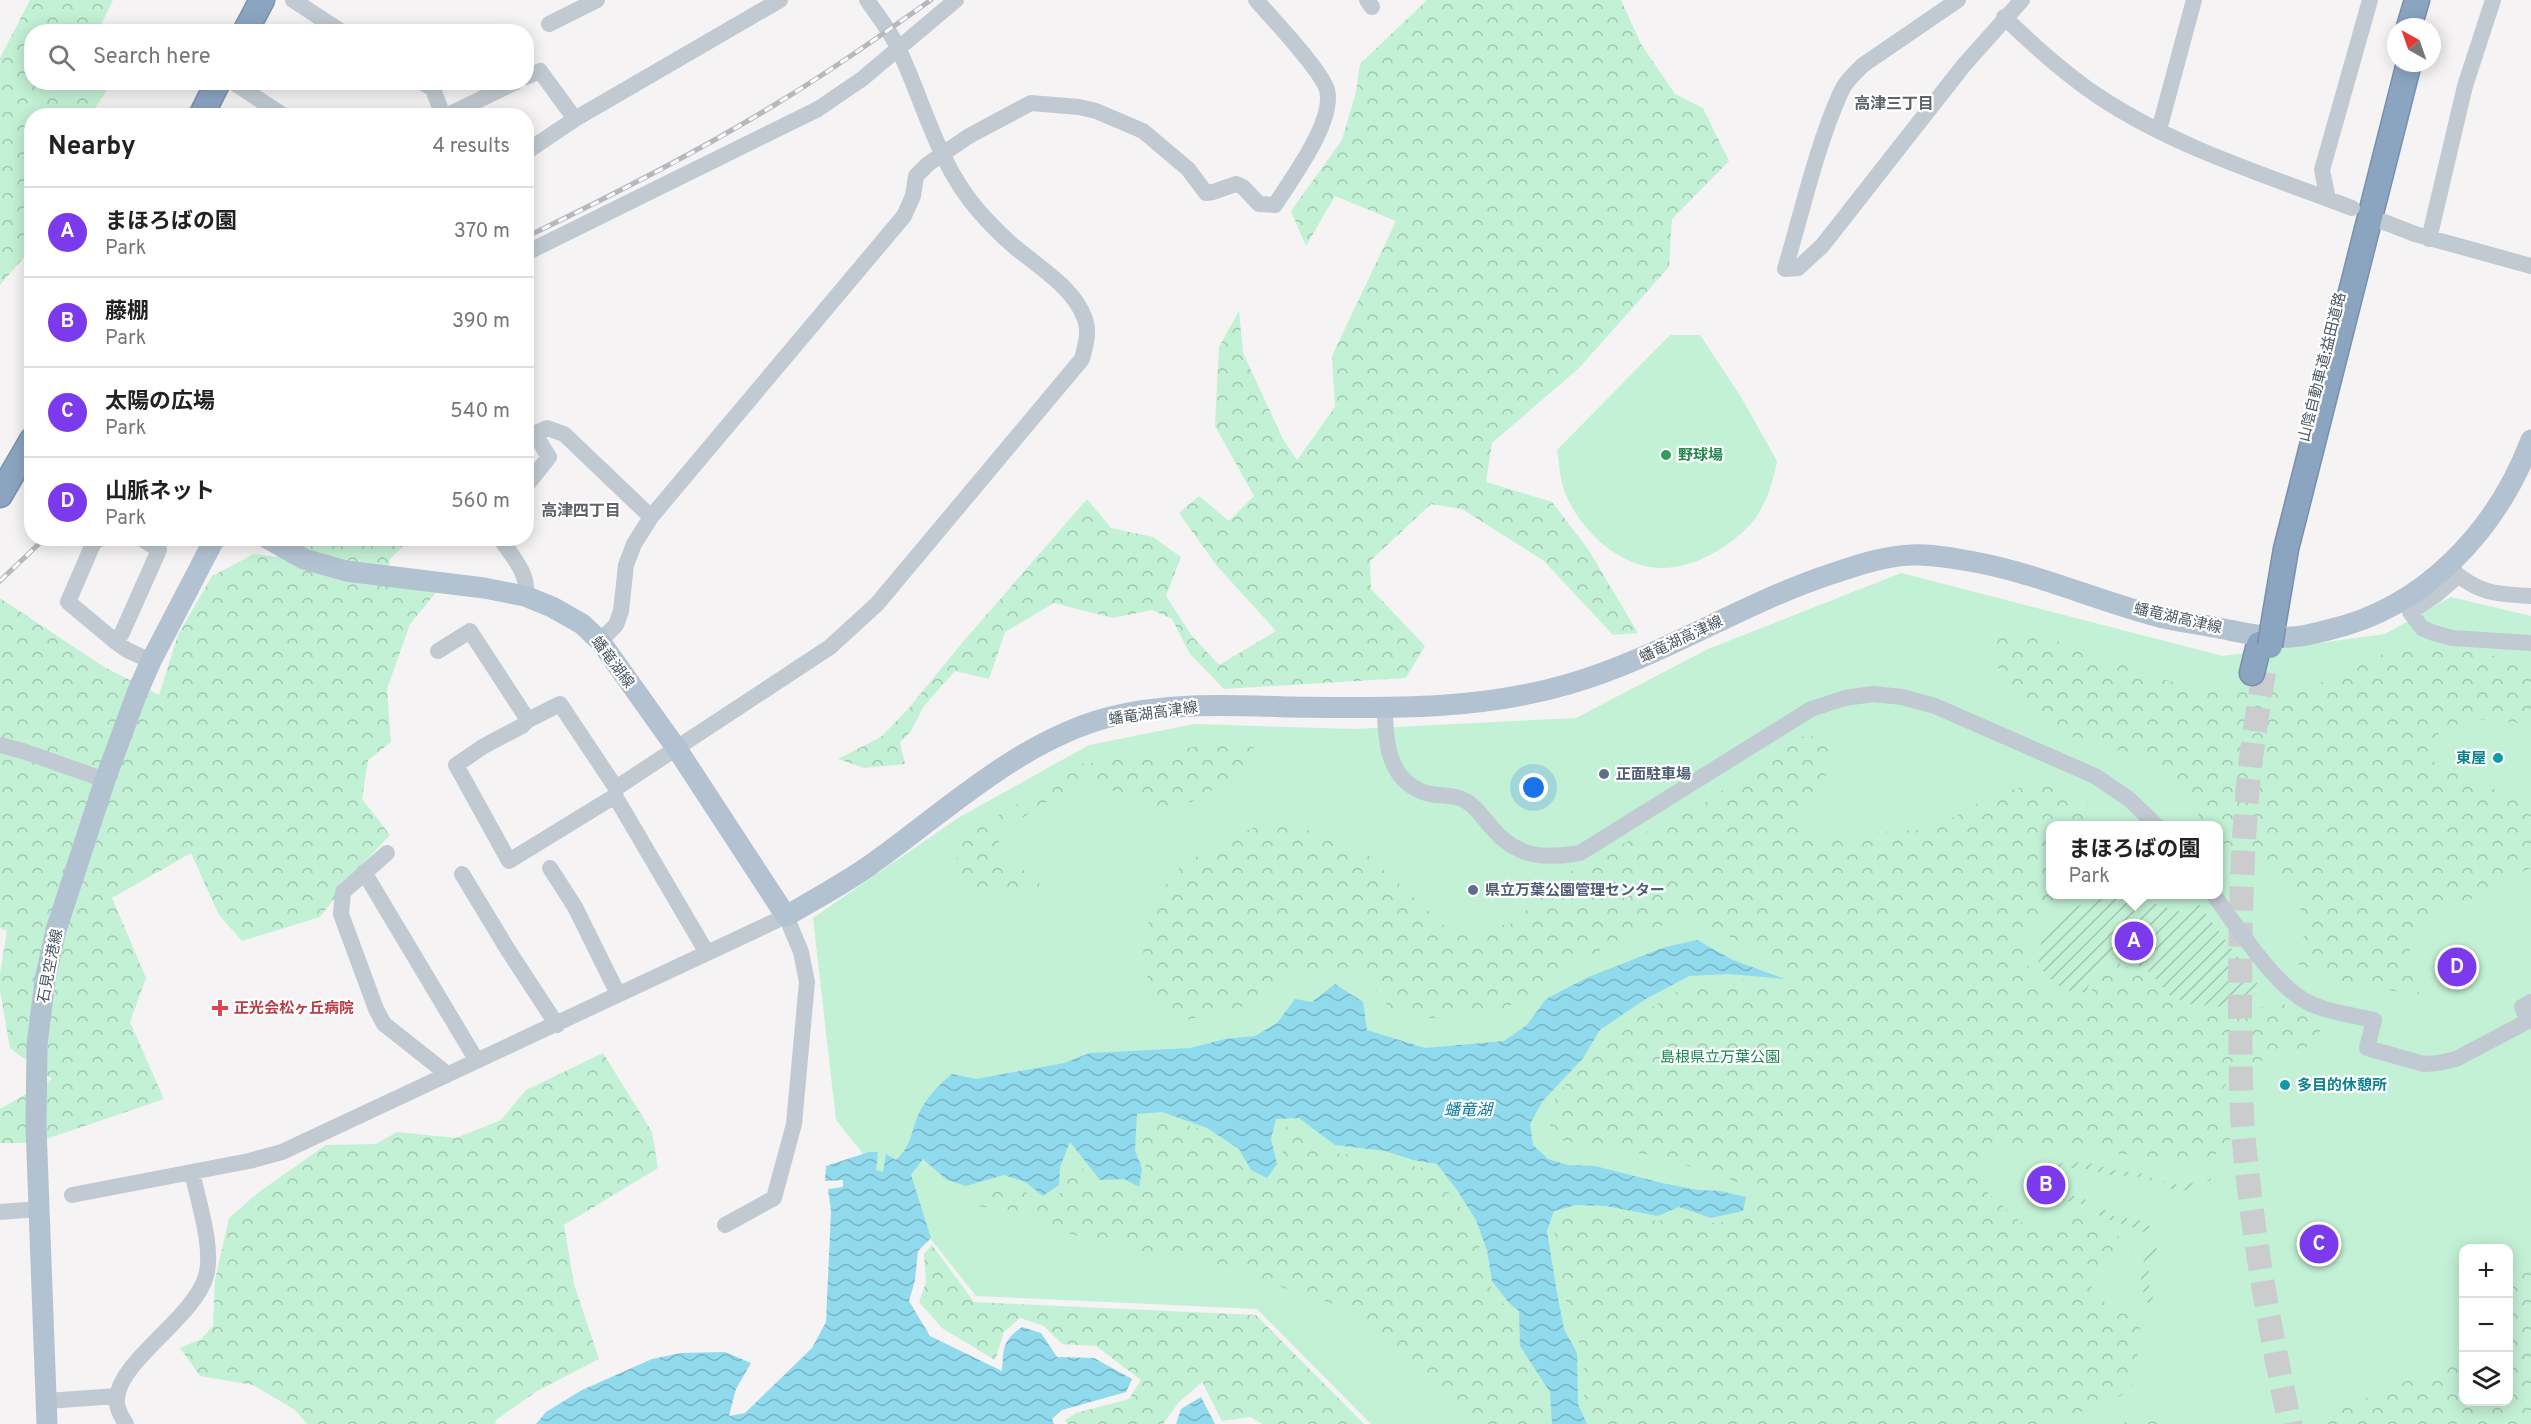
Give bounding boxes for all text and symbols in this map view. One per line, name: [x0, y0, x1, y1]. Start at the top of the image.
north arrow: [2387, 18, 2441, 72]
search box: [24, 24, 534, 90]
icon: search: [45, 41, 78, 74]
text: Search here: [93, 44, 211, 71]
district label: 高津三丁目: [1854, 95, 1934, 115]
text: Nearby: [48, 131, 136, 164]
text: 4 results: [433, 134, 510, 160]
text: まほろばの園: [105, 209, 237, 236]
text: A: [60, 219, 75, 245]
text: 370 m: [454, 219, 510, 245]
text: Park: [105, 236, 146, 262]
street label: 山陰自動車道;益田道路: [2296, 291, 2351, 444]
text: 藤棚: [105, 299, 149, 326]
text: B: [61, 309, 74, 335]
text: 390 m: [452, 309, 510, 335]
text: Park: [105, 326, 146, 352]
text: 太陽の広場: [105, 389, 215, 416]
text: C: [61, 399, 74, 425]
text: 540 m: [450, 399, 510, 425]
text: Park: [105, 416, 146, 442]
place label: 野球場: [1678, 447, 1723, 466]
marker: 野球場: [1659, 448, 1673, 462]
text: 山脈ネット: [105, 479, 215, 506]
text: D: [60, 489, 75, 515]
text: 560 m: [451, 489, 510, 515]
district label: 高津四丁目: [541, 502, 621, 522]
text: Park: [105, 506, 146, 532]
street label: 蟠竜湖高津線: [2132, 600, 2224, 639]
street label: 蟠竜湖高津線: [1637, 613, 1726, 668]
street label: 蟠竜湖線: [586, 633, 637, 693]
street label: 蟠竜湖高津線: [1107, 699, 1199, 730]
place label: 東屋: [2456, 750, 2486, 769]
marker: 東屋: [2491, 751, 2505, 765]
place label: 正面駐車場: [1616, 766, 1691, 785]
marker: 正面駐車場: [1597, 767, 1611, 781]
your location: [1519, 773, 1548, 802]
popup: [2046, 821, 2223, 899]
text: まほろばの園: [2068, 837, 2201, 864]
text: Park: [2068, 864, 2110, 890]
place label: 県立万葉公園管理センター: [1485, 882, 1665, 901]
marker: 県立万葉公園管理センター: [1466, 883, 1480, 897]
pin: A: [2114, 918, 2154, 964]
street label: 石見空港線: [35, 928, 68, 1005]
pin: D: [2438, 944, 2476, 990]
marker: 正光会松ヶ丘病院: [211, 999, 229, 1017]
place label: 正光会松ヶ丘病院: [234, 1000, 354, 1019]
park label: 島根県立万葉公園: [1660, 1049, 1780, 1068]
place label: 多目的休憩所: [2297, 1076, 2387, 1096]
marker: 多目的休憩所: [2278, 1078, 2292, 1092]
water label: 蟠竜湖: [1444, 1101, 1495, 1121]
pin: B: [2026, 1162, 2066, 1208]
pin: C: [2300, 1222, 2338, 1266]
map controls: [2459, 1244, 2513, 1406]
button: +: [2459, 1244, 2513, 1298]
button: −: [2459, 1298, 2513, 1352]
button: layers: [2459, 1352, 2513, 1406]

